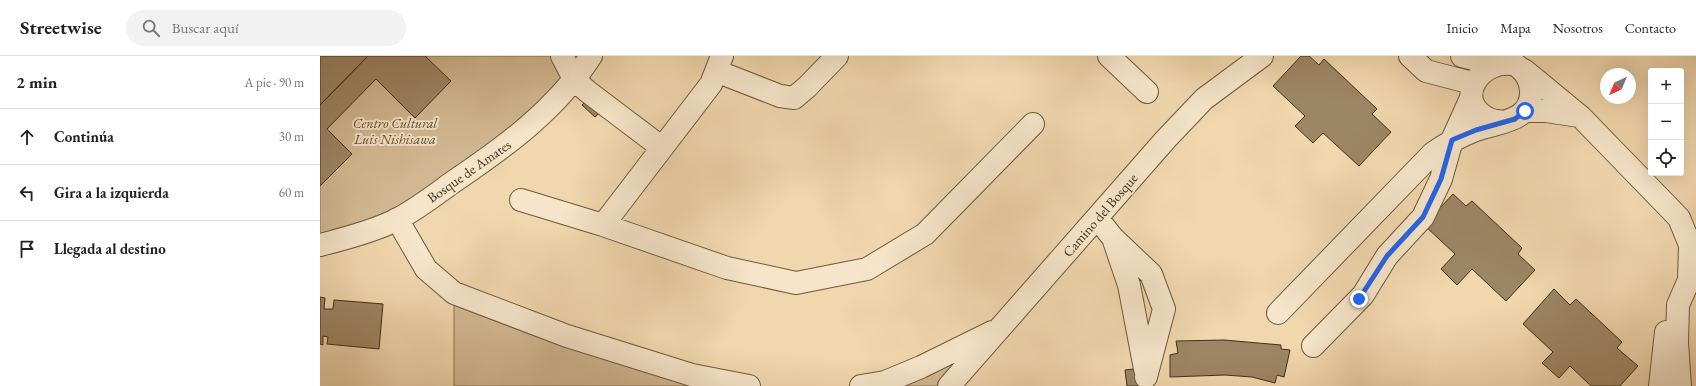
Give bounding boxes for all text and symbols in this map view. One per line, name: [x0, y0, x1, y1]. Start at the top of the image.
search box: [126, 10, 406, 46]
text: Streetwise: [20, 15, 102, 40]
icon: search: [140, 17, 162, 39]
text: Buscar aquí: [172, 18, 239, 37]
text: Inicio: [1447, 19, 1478, 37]
text: Mapa: [1500, 19, 1531, 37]
text: Nosotros: [1553, 19, 1603, 37]
text: Contacto: [1625, 19, 1676, 37]
north arrow: [1600, 68, 1636, 104]
map controls: [1648, 68, 1684, 176]
button: +: [1648, 68, 1684, 104]
text: 2 min: [16, 71, 57, 93]
text: A pie · 90 m: [244, 74, 304, 91]
route start: [1516, 102, 1534, 120]
button: −: [1648, 104, 1684, 140]
park label: Centro Cultural Luis Nishisawa: [353, 114, 438, 148]
icon: ahead: [16, 126, 38, 148]
text: Continúa: [54, 127, 114, 146]
text: 30 m: [279, 128, 304, 145]
street label: Bosque de Amates: [423, 135, 515, 207]
button: locate: [1648, 140, 1684, 176]
street label: Camino del Bosque: [1059, 169, 1142, 261]
icon: left: [16, 182, 38, 204]
text: Gira a la izquierda: [54, 183, 169, 202]
text: 60 m: [279, 184, 304, 201]
icon: arrive: [16, 238, 38, 260]
text: Llegada al destino: [54, 239, 166, 258]
route end: [1350, 290, 1368, 308]

